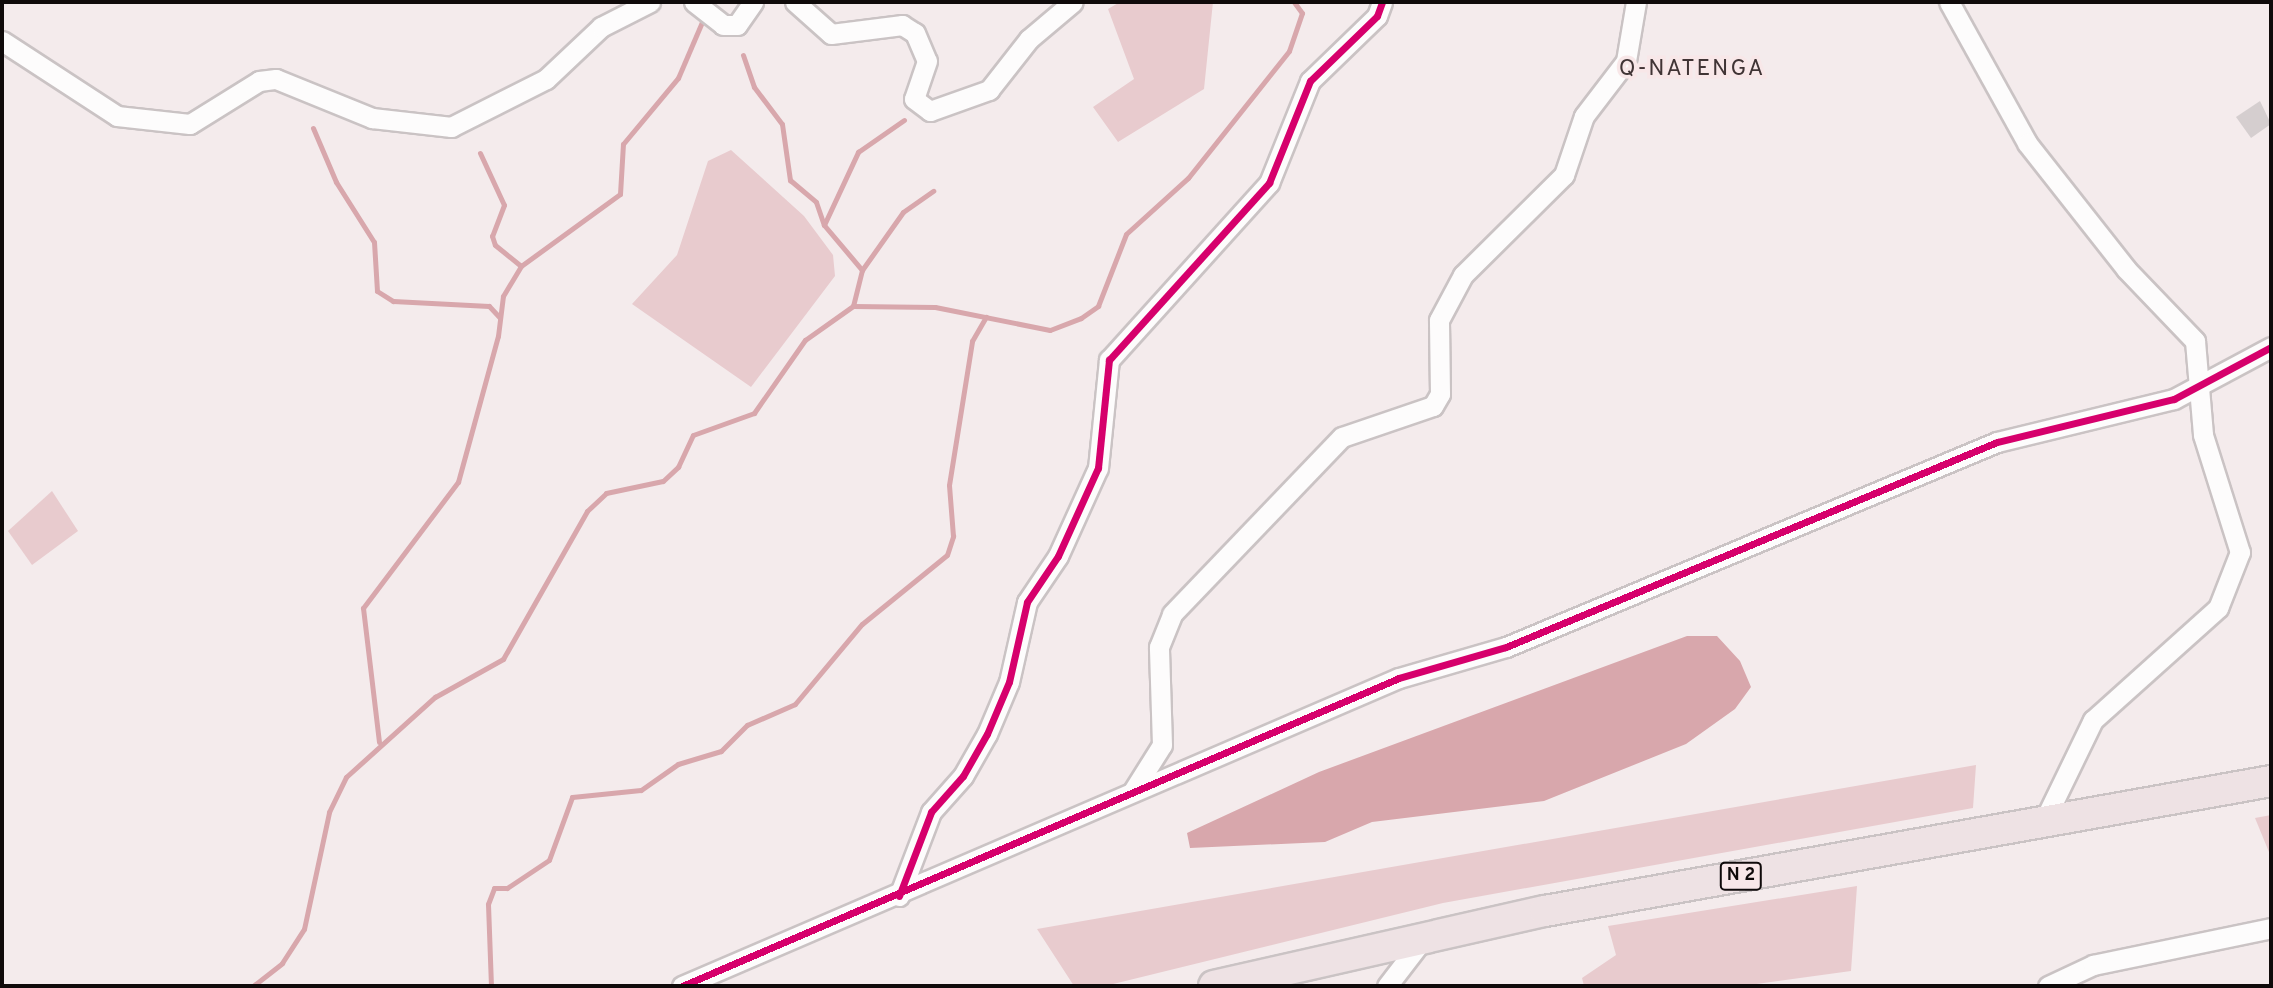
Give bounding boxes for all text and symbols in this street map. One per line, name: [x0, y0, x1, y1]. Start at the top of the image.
district label: Q-NATENGA: [1620, 56, 1764, 84]
road number: N 2: [1718, 862, 1764, 890]

